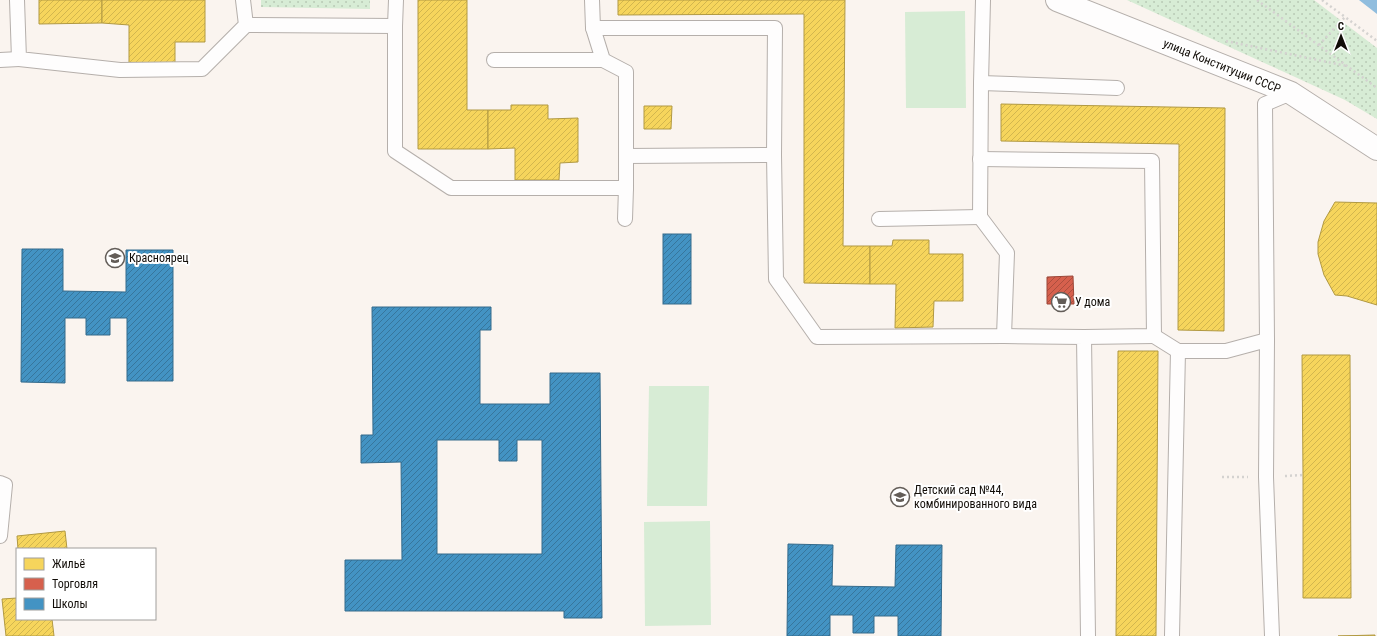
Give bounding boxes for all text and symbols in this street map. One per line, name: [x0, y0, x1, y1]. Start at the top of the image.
north arrow: [1321, 16, 1361, 56]
text: С: [1338, 20, 1344, 33]
street label: улица Конституции СССР: [1161, 36, 1283, 96]
school or university icon: Красноярец: [104, 247, 126, 269]
place label: Красноярец: [129, 251, 189, 265]
supermarket icon: У дома: [1050, 291, 1072, 313]
place label: У дома: [1075, 295, 1111, 309]
place label: Детский сад №44, комбинированного вида: [914, 483, 1037, 511]
school or university icon: Детский сад №44, комбинированного вида: [889, 486, 911, 508]
legend: [16, 548, 156, 620]
text: Жильё: [52, 557, 85, 571]
text: Торговля: [52, 577, 98, 591]
text: Школы: [52, 597, 88, 611]

